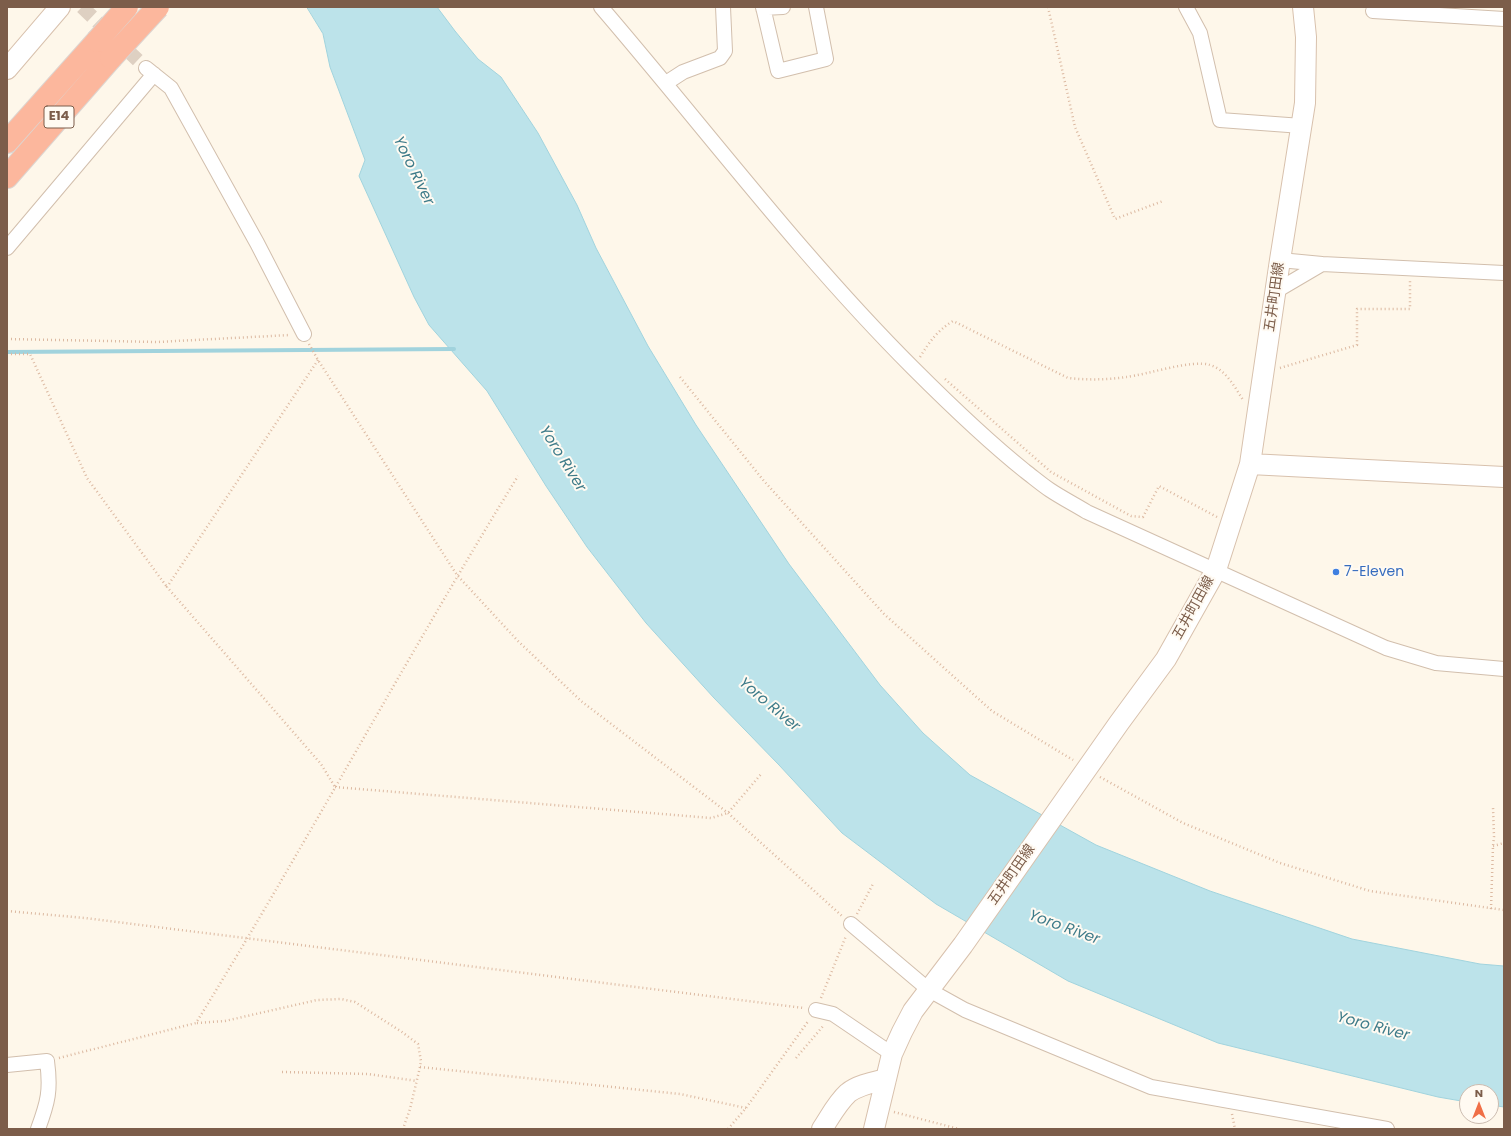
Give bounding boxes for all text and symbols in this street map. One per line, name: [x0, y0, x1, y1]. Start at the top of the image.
road number: E14: [44, 106, 74, 128]
water label: Yoro River: [389, 134, 437, 208]
street label: 五井町田線: [1262, 261, 1288, 333]
water label: Yoro River: [535, 423, 589, 495]
place label: 7-Eleven: [1344, 564, 1404, 580]
marker: 7-Eleven: [1331, 567, 1341, 577]
street label: 五井町田線: [1170, 573, 1218, 643]
water label: Yoro River: [735, 674, 803, 736]
street label: 五井町田線: [985, 842, 1039, 908]
water label: Yoro River: [1026, 907, 1102, 949]
water label: Yoro River: [1335, 1009, 1411, 1045]
north arrow: [1459, 1084, 1499, 1124]
text: N: [1475, 1085, 1483, 1101]

